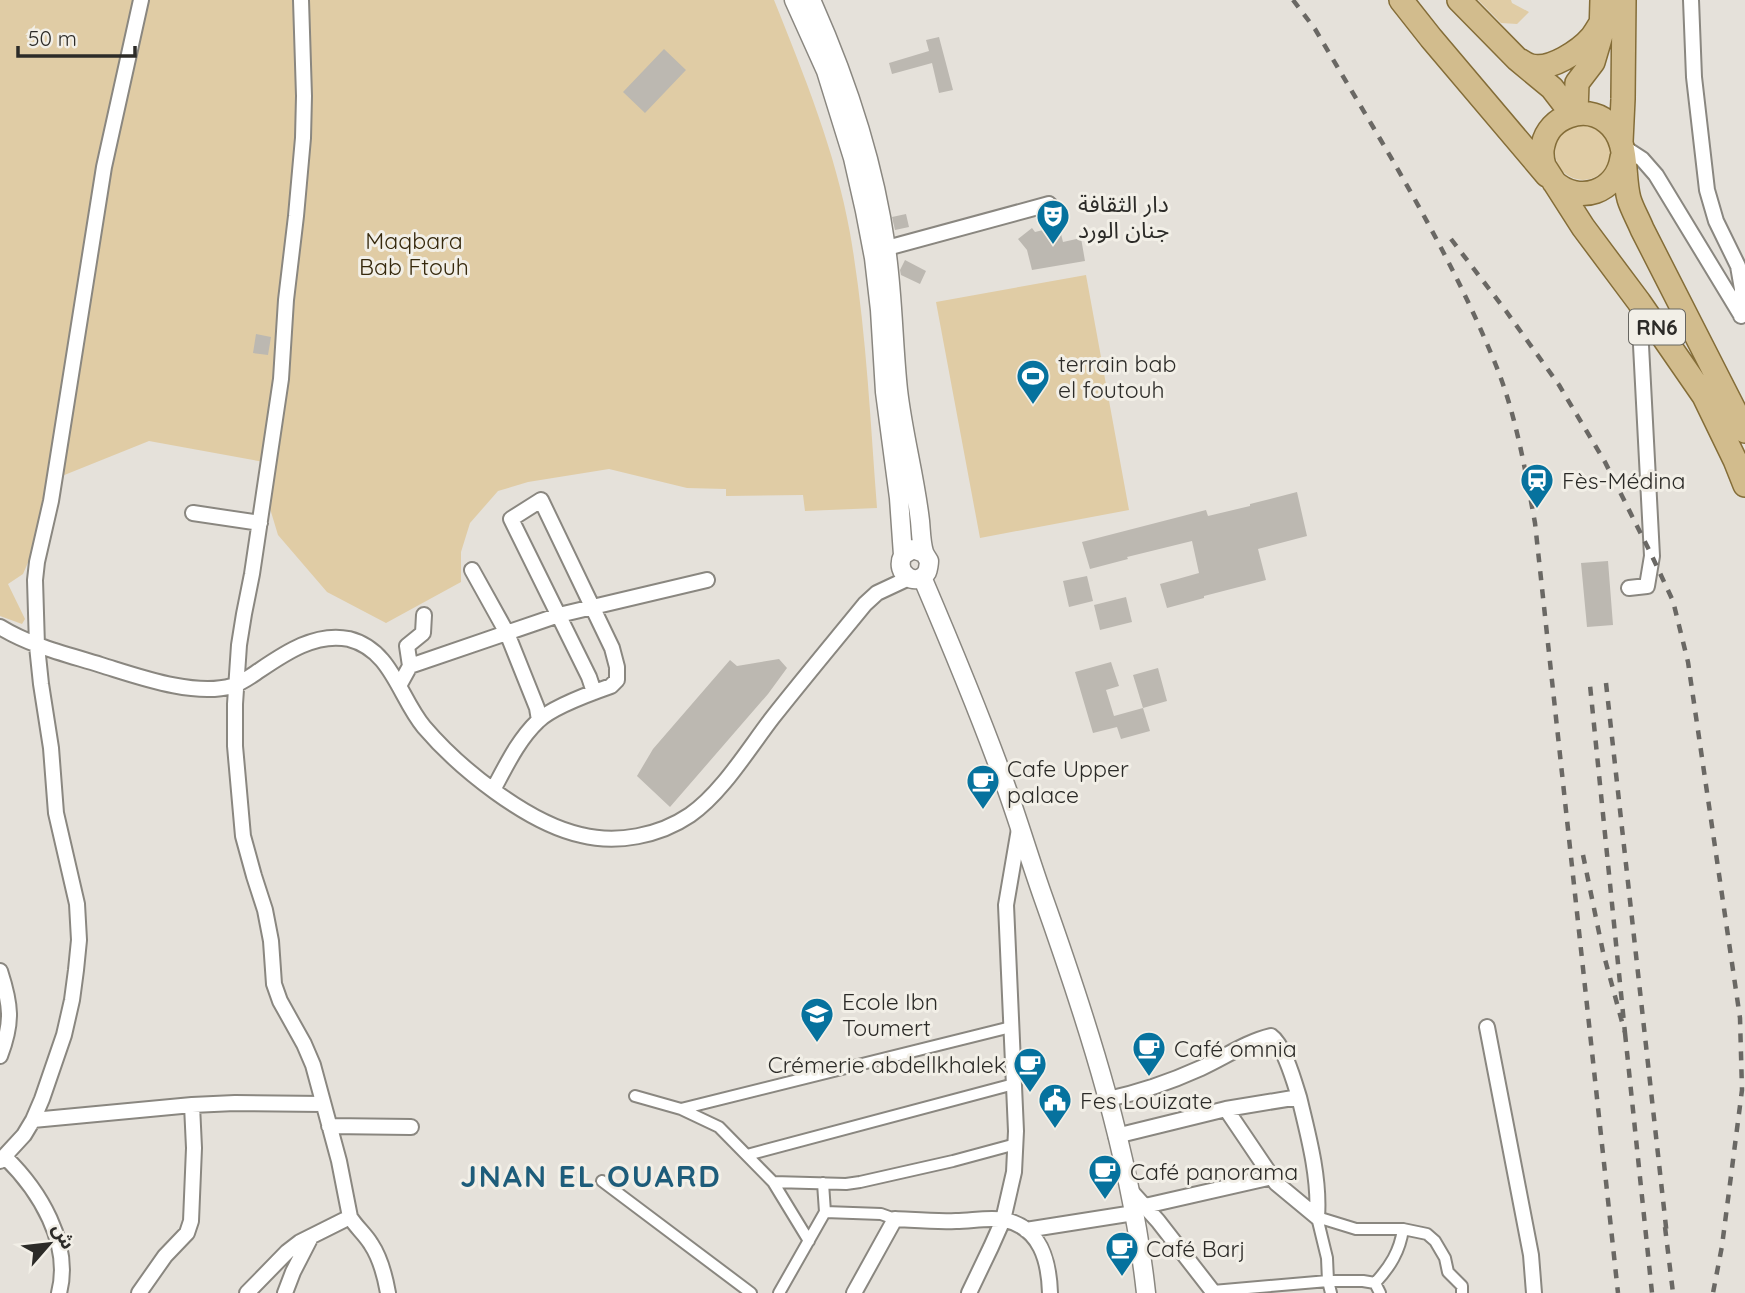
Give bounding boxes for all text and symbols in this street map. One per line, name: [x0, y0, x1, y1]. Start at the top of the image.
scale bar: [18, 14, 135, 58]
text: 50 m: [28, 25, 77, 51]
place label: دار الثقافة جنان الورد: [1078, 189, 1169, 244]
theatre icon: دار الثقافة جنان الورد: [1034, 197, 1072, 246]
park label: Maqbara Bab Ftouh: [359, 226, 469, 281]
road number: RN6: [1629, 310, 1685, 344]
place label: terrain bab el foutouh: [1058, 349, 1176, 404]
sports icon: terrain bab el foutouh: [1014, 357, 1052, 406]
station icon: Fès-Médina: [1518, 461, 1556, 510]
place label: Fès-Médina: [1562, 466, 1686, 495]
place label: Cafe Upper palace: [1007, 754, 1129, 809]
cafe icon: Cafe Upper palace: [964, 762, 1002, 811]
place label: Ecole Ibn Toumert: [842, 987, 938, 1042]
school or university icon: Ecole Ibn Toumert: [798, 995, 836, 1044]
cafe icon: Café omnia: [1130, 1029, 1168, 1078]
place label: Café omnia: [1174, 1034, 1297, 1063]
cafe icon: Crémerie abdellkhalek: [1011, 1045, 1049, 1094]
place label: Crémerie abdellkhalek: [768, 1050, 1006, 1079]
public building icon: Fes Louizate: [1036, 1081, 1074, 1130]
place label: Fes Louizate: [1080, 1086, 1213, 1115]
cafe icon: Café panorama: [1086, 1152, 1124, 1201]
district label: JNAN EL OUARD: [460, 1157, 722, 1195]
place label: Café panorama: [1130, 1157, 1298, 1186]
north arrow: [14, 1209, 84, 1279]
text: ش: [47, 1219, 81, 1253]
cafe icon: Café Barj: [1103, 1229, 1141, 1278]
place label: Café Barj: [1146, 1234, 1245, 1263]

